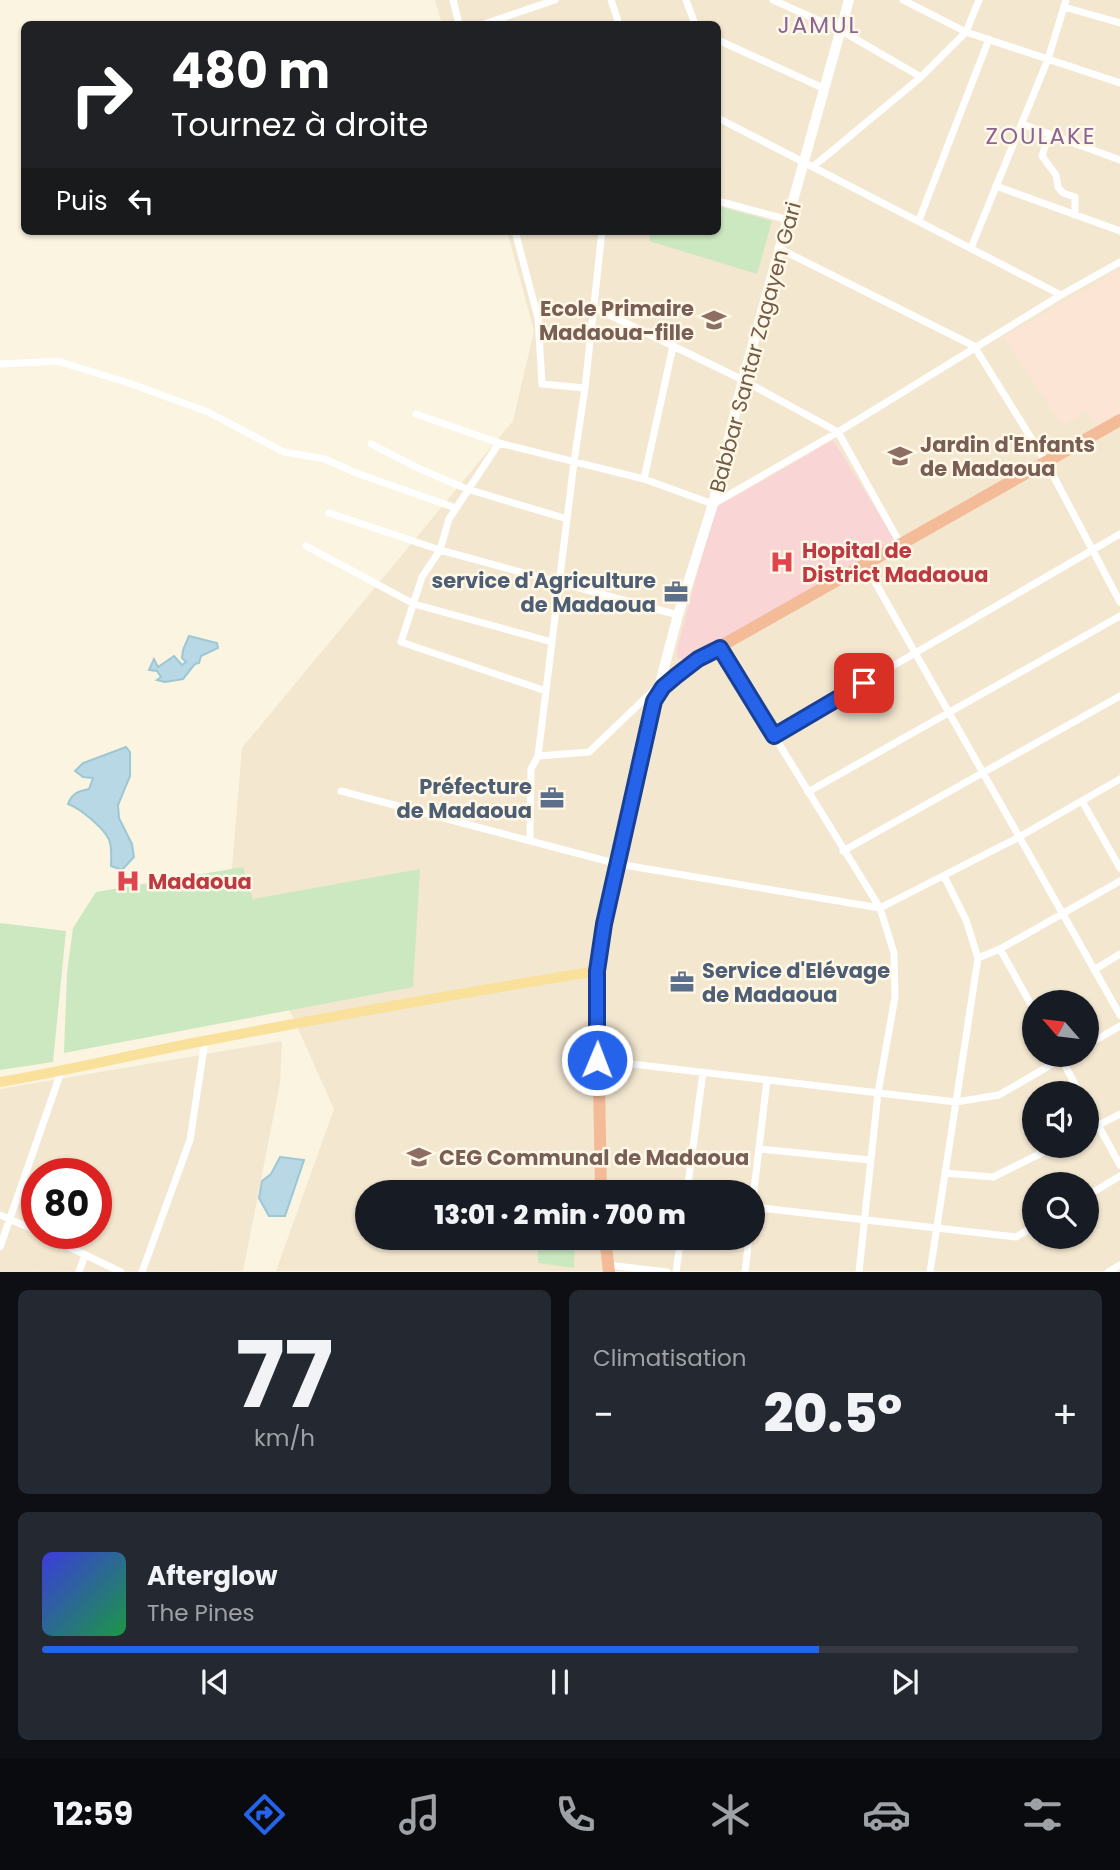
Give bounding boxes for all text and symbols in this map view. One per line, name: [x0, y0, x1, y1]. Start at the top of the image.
district label: JAMUL: [778, 9, 860, 41]
text: 480 m: [171, 37, 330, 105]
icon: right: [56, 49, 147, 140]
text: Tournez à droite: [171, 102, 428, 147]
district label: ZOULAKE: [985, 120, 1097, 152]
icon: left: [122, 182, 160, 220]
text: Puis: [56, 183, 108, 219]
street label: Babbar Santar Zagayen Gari: [702, 198, 808, 496]
place label: Ecole Primaire Madaoua-fille: [539, 294, 694, 347]
school or university icon: Ecole Primaire Madaoua-fille: [700, 306, 728, 334]
place label: Jardin d'Enfants de Madaoua: [920, 430, 1095, 483]
school or university icon: Jardin d'Enfants de Madaoua: [886, 442, 914, 470]
place label: Hopital de District Madaoua: [802, 536, 988, 589]
hospital icon: Hopital de District Madaoua: [768, 548, 796, 576]
place label: service d'Agriculture de Madaoua: [431, 566, 656, 619]
office icon: service d'Agriculture de Madaoua: [662, 578, 690, 606]
pin: [834, 653, 894, 713]
icon: arrive: [845, 664, 883, 702]
place label: Préfecture de Madaoua: [397, 772, 532, 825]
office icon: Préfecture de Madaoua: [538, 784, 566, 812]
hospital icon: Madaoua: [114, 867, 142, 895]
place label: Madaoua: [148, 867, 252, 896]
place label: Service d'Elévage de Madaoua: [702, 956, 890, 1009]
office icon: Service d'Elévage de Madaoua: [668, 968, 696, 996]
north arrow: [1022, 990, 1099, 1068]
map controls: [1022, 990, 1099, 1249]
position arrow: [560, 1023, 634, 1097]
button: sound: [1022, 1081, 1099, 1158]
school or university icon: CEG Communal de Madaoua: [405, 1143, 433, 1171]
place label: CEG Communal de Madaoua: [439, 1143, 749, 1172]
speed limit sign: 80: [21, 1158, 112, 1249]
button: search: [1022, 1172, 1099, 1249]
text: 13:01 · 2 min · 700 m: [434, 1197, 686, 1233]
text: 77: [236, 1311, 333, 1439]
text: Climatisation: [593, 1342, 746, 1374]
text: 20.5°: [764, 1377, 902, 1450]
text: −: [593, 1388, 614, 1441]
text: +: [1052, 1388, 1078, 1441]
text: km/h: [254, 1422, 315, 1454]
text: Afterglow: [147, 1558, 278, 1594]
text: The Pines: [147, 1597, 255, 1629]
icon: previous: [196, 1663, 234, 1701]
icon: pause: [541, 1663, 579, 1701]
icon: next: [886, 1663, 924, 1701]
icon: directions: [240, 1790, 289, 1839]
icon: music: [395, 1790, 444, 1839]
icon: phone: [551, 1790, 600, 1839]
icon: climate: [706, 1790, 755, 1839]
icon: car: [862, 1790, 911, 1839]
icon: filters: [1018, 1790, 1067, 1839]
text: 12:59: [53, 1791, 133, 1836]

